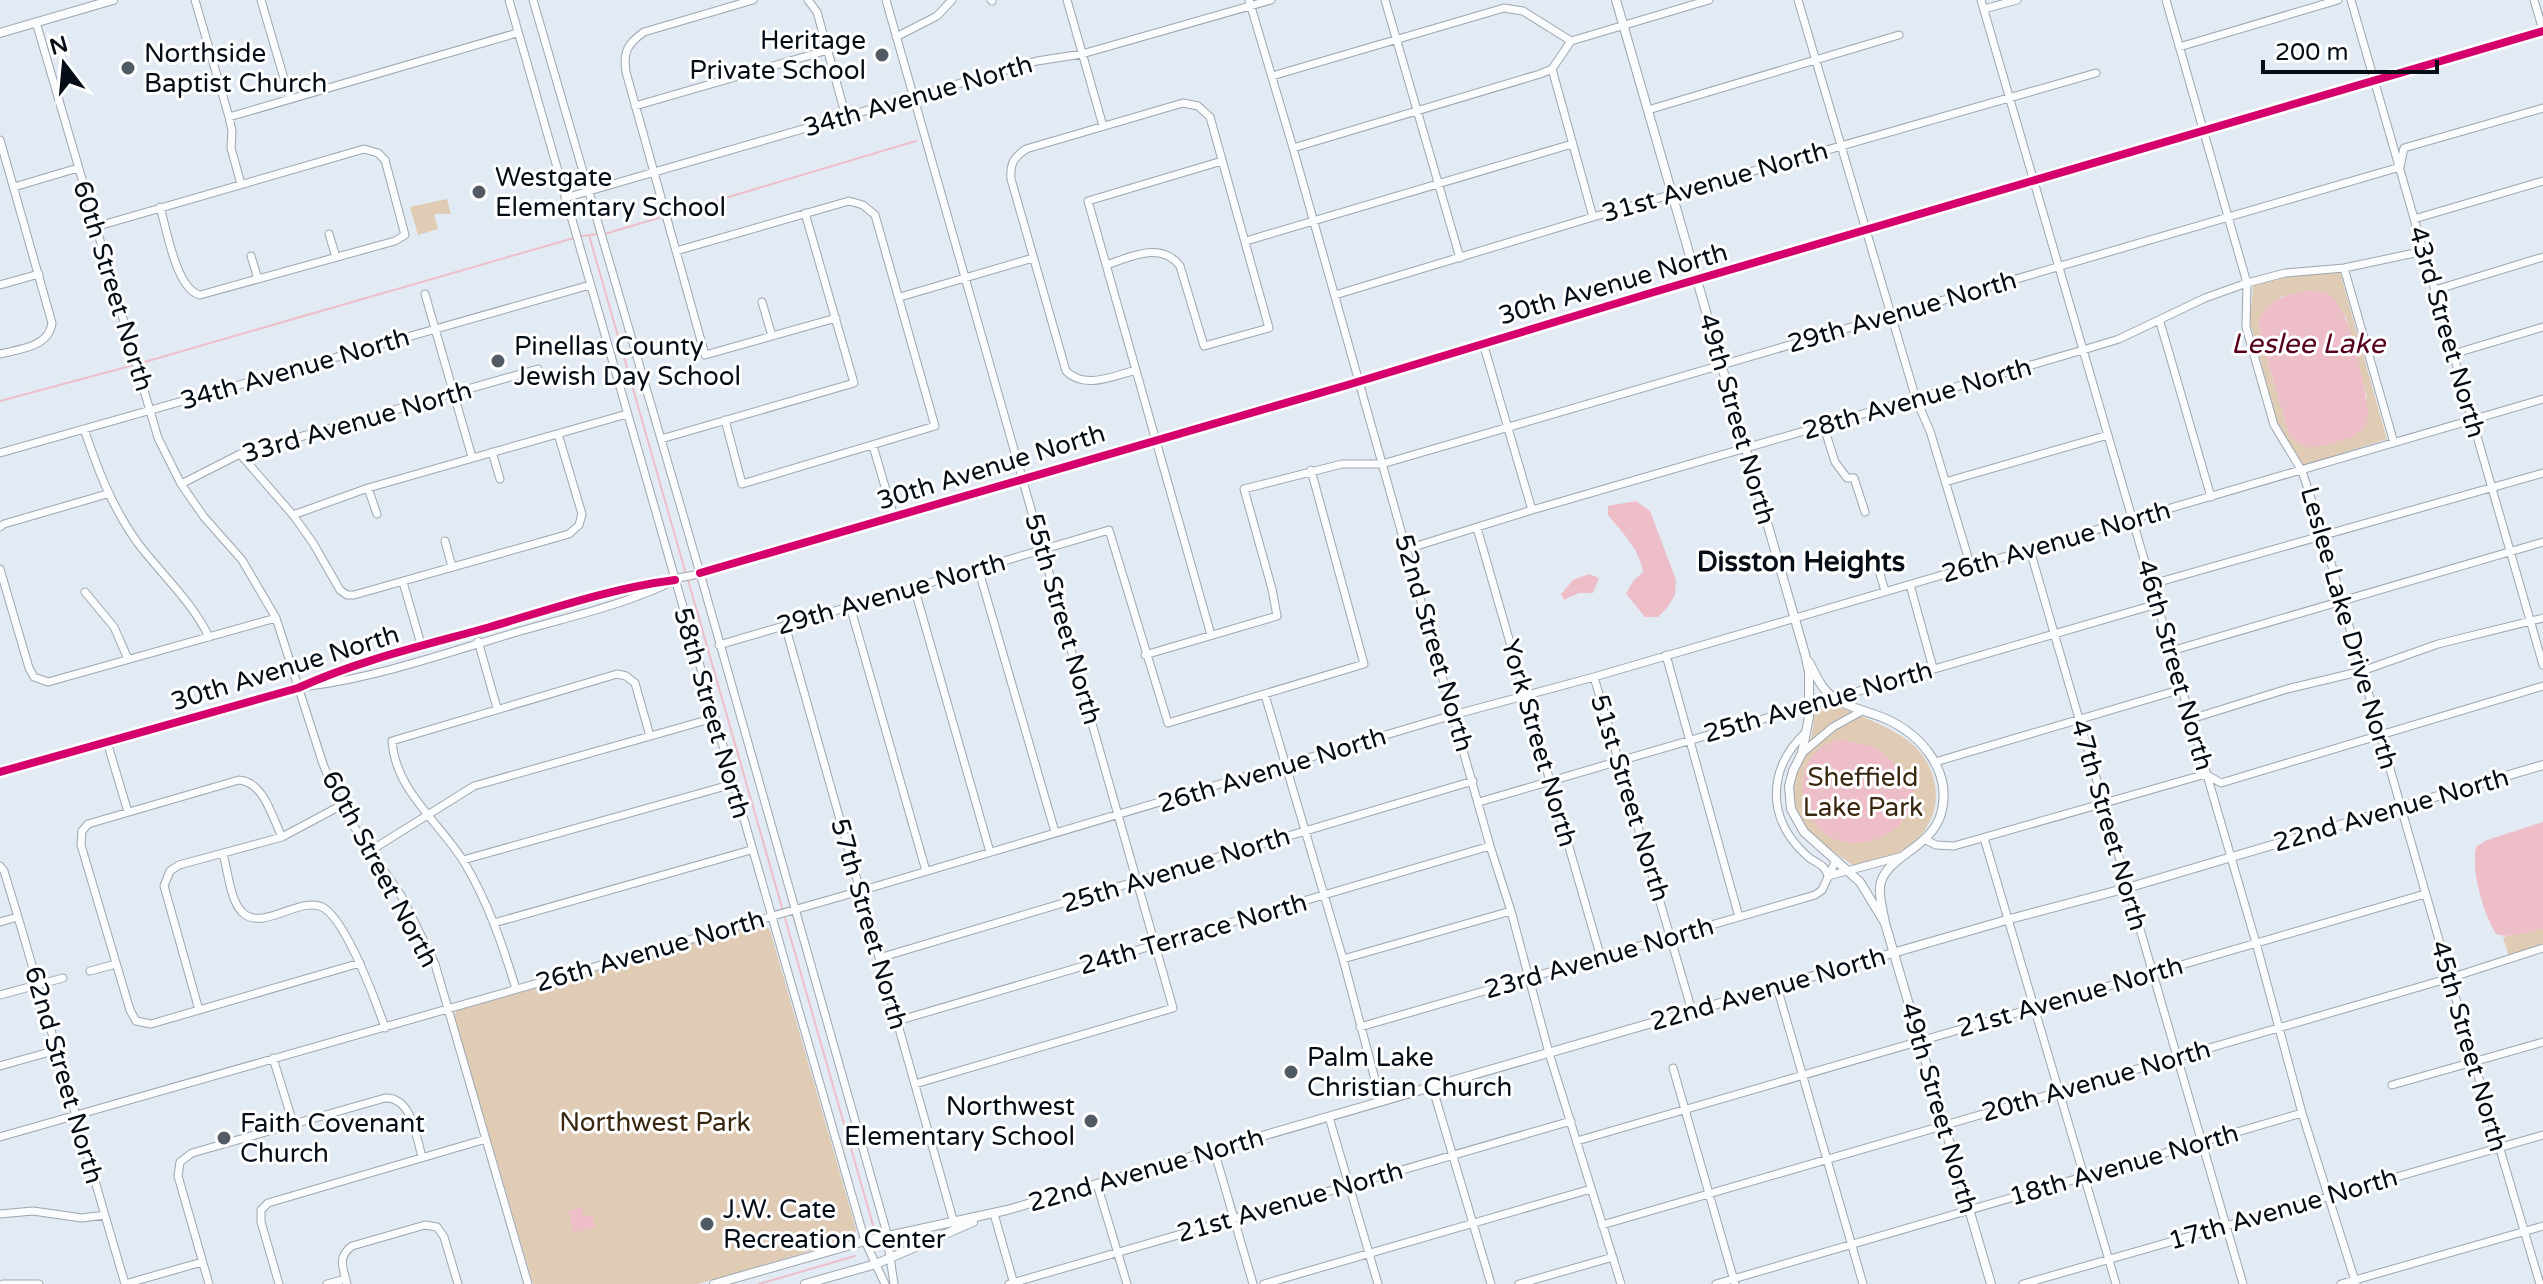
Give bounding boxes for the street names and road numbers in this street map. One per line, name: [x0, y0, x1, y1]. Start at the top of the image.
street label: 34th Avenue North: [800, 48, 1036, 144]
street label: 31st Avenue North: [1598, 135, 1832, 229]
street label: 60th Street North: [66, 177, 160, 395]
street label: 43rd Street North: [2402, 223, 2492, 441]
street label: 30th Avenue North: [1495, 236, 1731, 332]
street label: 29th Avenue North: [1784, 264, 2020, 360]
street label: 49th Street North: [1692, 310, 1782, 528]
street label: 34th Avenue North: [177, 321, 413, 417]
street label: 28th Avenue North: [1799, 351, 2035, 447]
street label: 33rd Avenue North: [239, 374, 475, 470]
street label: 30th Avenue North: [873, 418, 1109, 516]
street label: Leslee Lake Drive North: [2294, 483, 2404, 773]
street label: 26th Avenue North: [1938, 494, 2174, 590]
street label: 55th Street North: [1018, 510, 1108, 728]
street label: 52nd Street North: [1388, 531, 1480, 755]
street label: 29th Avenue North: [773, 546, 1009, 642]
street label: 46th Street North: [2130, 556, 2220, 774]
street label: 58th Street North: [667, 604, 757, 822]
street label: 30th Avenue North: [167, 619, 403, 717]
street label: York Street North: [1495, 636, 1583, 850]
street label: 25th Avenue North: [1700, 654, 1936, 750]
street label: 51st Street North: [1584, 691, 1676, 905]
street label: 47th Street North: [2064, 716, 2154, 934]
street label: 26th Avenue North: [1154, 721, 1390, 819]
street label: 22nd Avenue North: [2270, 762, 2512, 858]
street label: 60th Street North: [315, 765, 445, 973]
street label: 57th Street North: [824, 815, 914, 1033]
street label: 25th Avenue North: [1058, 821, 1294, 919]
street label: 24th Terrace North: [1075, 887, 1311, 981]
street label: 26th Avenue North: [532, 903, 768, 999]
street label: 23rd Avenue North: [1481, 910, 1717, 1006]
street label: 45th Street North: [2424, 937, 2514, 1155]
street label: 22nd Avenue North: [1647, 941, 1889, 1037]
street label: 21st Avenue North: [1953, 950, 2187, 1044]
street label: 62nd Street North: [18, 963, 110, 1187]
street label: 49th Street North: [1894, 999, 1984, 1217]
street label: 20th Avenue North: [1978, 1033, 2214, 1129]
street label: 18th Avenue North: [2006, 1117, 2242, 1213]
street label: 22nd Avenue North: [1025, 1122, 1267, 1218]
street label: 21st Avenue North: [1173, 1155, 1407, 1249]
street label: 17th Avenue North: [2165, 1161, 2401, 1257]

